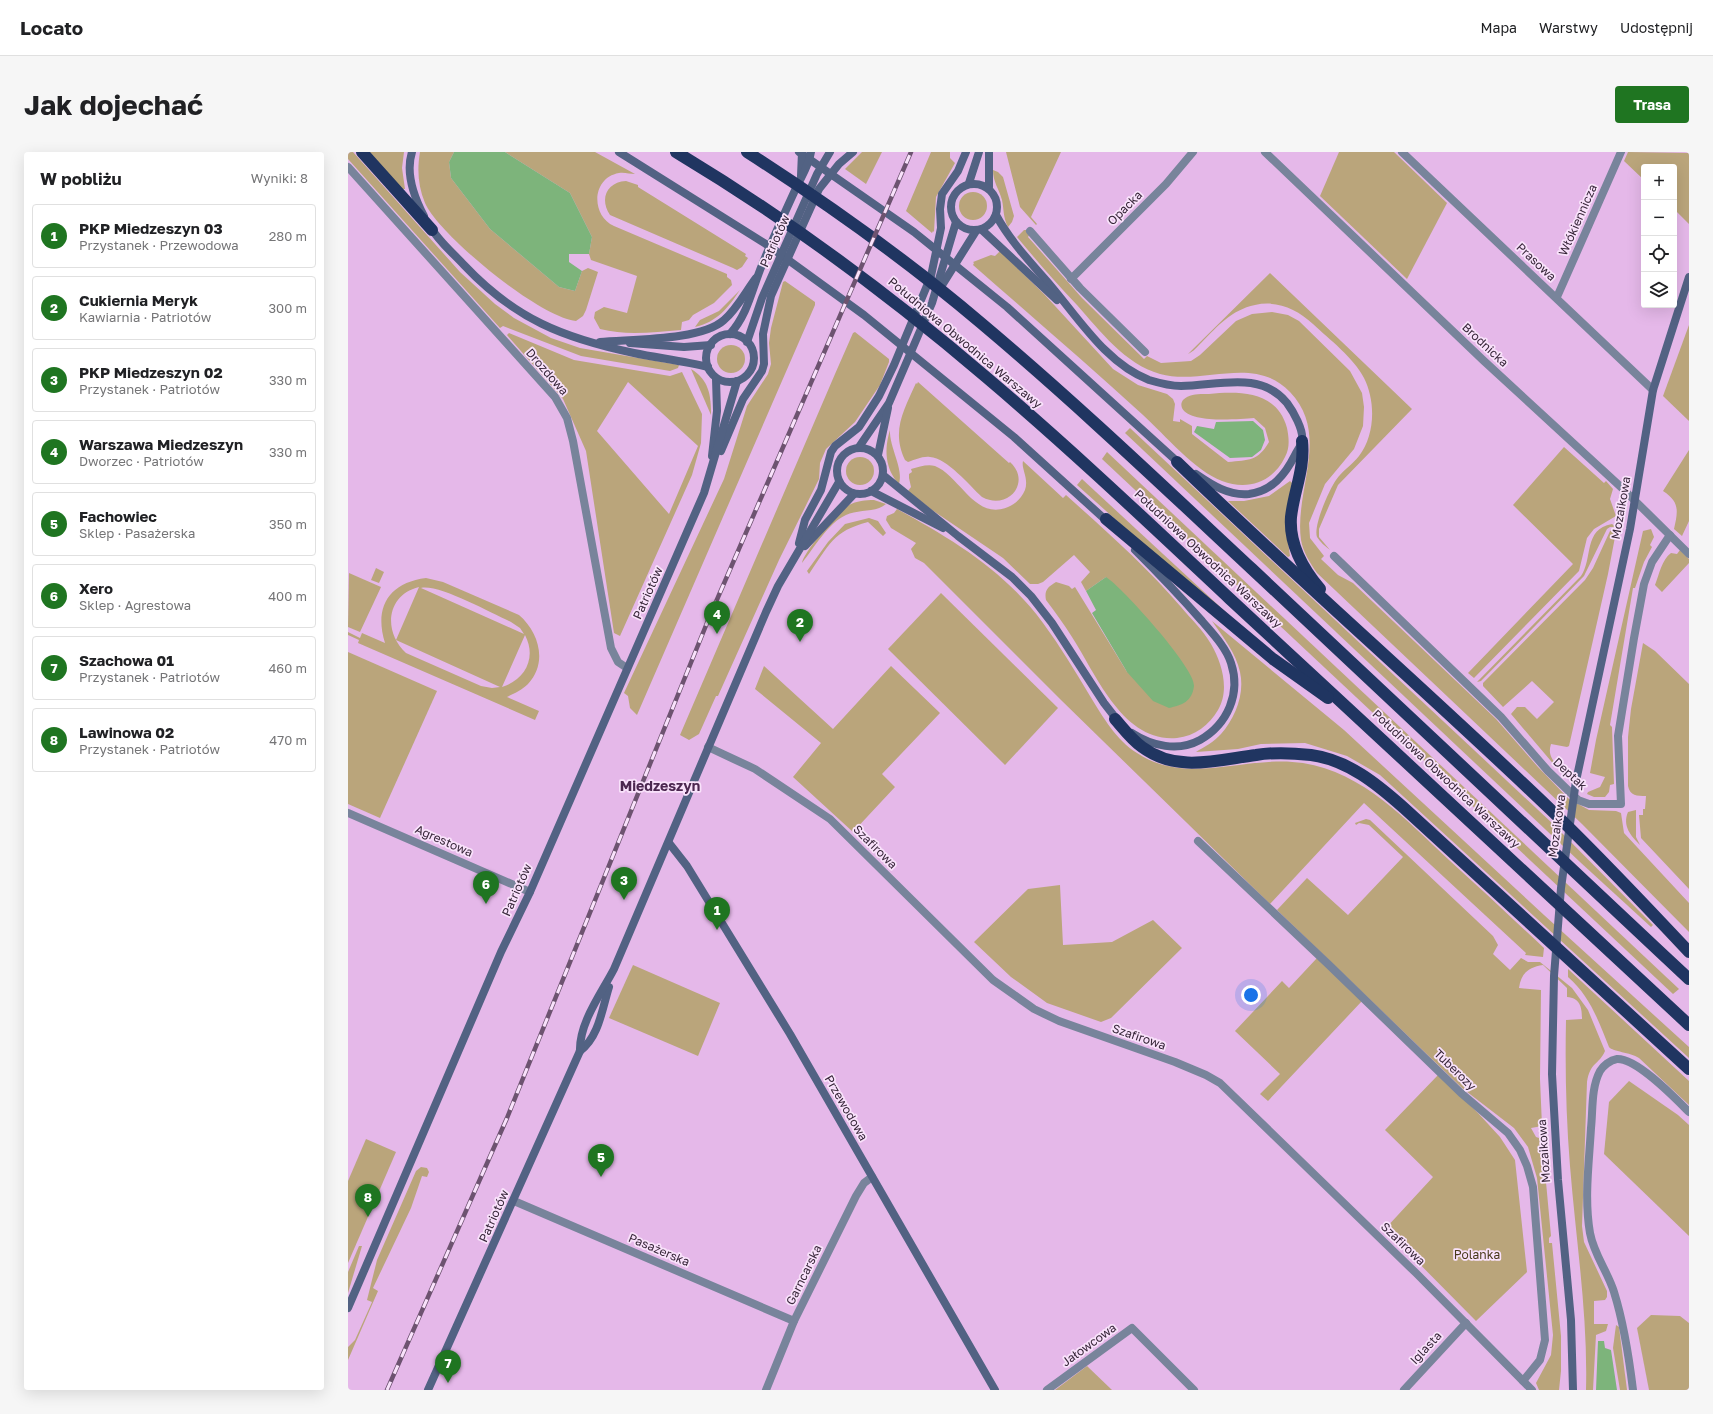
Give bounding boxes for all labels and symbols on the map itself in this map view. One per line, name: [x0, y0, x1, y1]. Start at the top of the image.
street label: Włókiennicza: [1555, 182, 1600, 258]
street label: Opacka: [1104, 187, 1145, 228]
street label: Patriotów: [756, 212, 793, 269]
street label: Prasowa: [1513, 239, 1559, 284]
street label: Południowa Obwodnica Warszawy: [885, 274, 1046, 412]
street label: Brodnicka: [1459, 319, 1512, 370]
street label: Drozdowa: [523, 345, 572, 398]
street label: Mozaikowa: [1608, 475, 1633, 540]
street label: Południowa Obwodnica Warszawy: [1131, 486, 1285, 631]
street label: Patriotów: [629, 564, 666, 621]
pin: 4: [704, 601, 730, 634]
pin: 2: [787, 609, 813, 642]
street label: Południowa Obwodnica Warszawy: [1369, 706, 1523, 851]
street label: Deptak: [1550, 754, 1591, 793]
district label: Miedzeszyn: [620, 777, 700, 794]
street label: Mozaikowa: [1545, 793, 1568, 858]
street label: Agrestowa: [413, 821, 475, 860]
street label: Szafirowa: [850, 822, 900, 872]
street label: Patriotów: [498, 861, 535, 918]
pin: 3: [611, 867, 637, 900]
pin: 6: [473, 871, 499, 904]
pin: 1: [704, 897, 730, 930]
your location: [1241, 985, 1261, 1005]
street label: Szafirowa: [1110, 1020, 1168, 1053]
street label: Tuberozy: [1431, 1046, 1480, 1094]
street label: Przewodowa: [822, 1072, 871, 1143]
street label: Mozaikowa: [1534, 1119, 1553, 1183]
pin: 5: [588, 1144, 614, 1177]
pin: 8: [355, 1184, 381, 1217]
street label: Patriotów: [475, 1187, 512, 1244]
street label: Szafirowa: [1378, 1219, 1429, 1268]
street label: Pasażerska: [626, 1230, 692, 1269]
street label: Garncarska: [783, 1242, 825, 1307]
park label: Polanka: [1454, 1247, 1500, 1262]
street label: Jałowcowa: [1058, 1320, 1119, 1369]
street label: Iglasta: [1407, 1328, 1445, 1367]
pin: 7: [435, 1350, 461, 1383]

